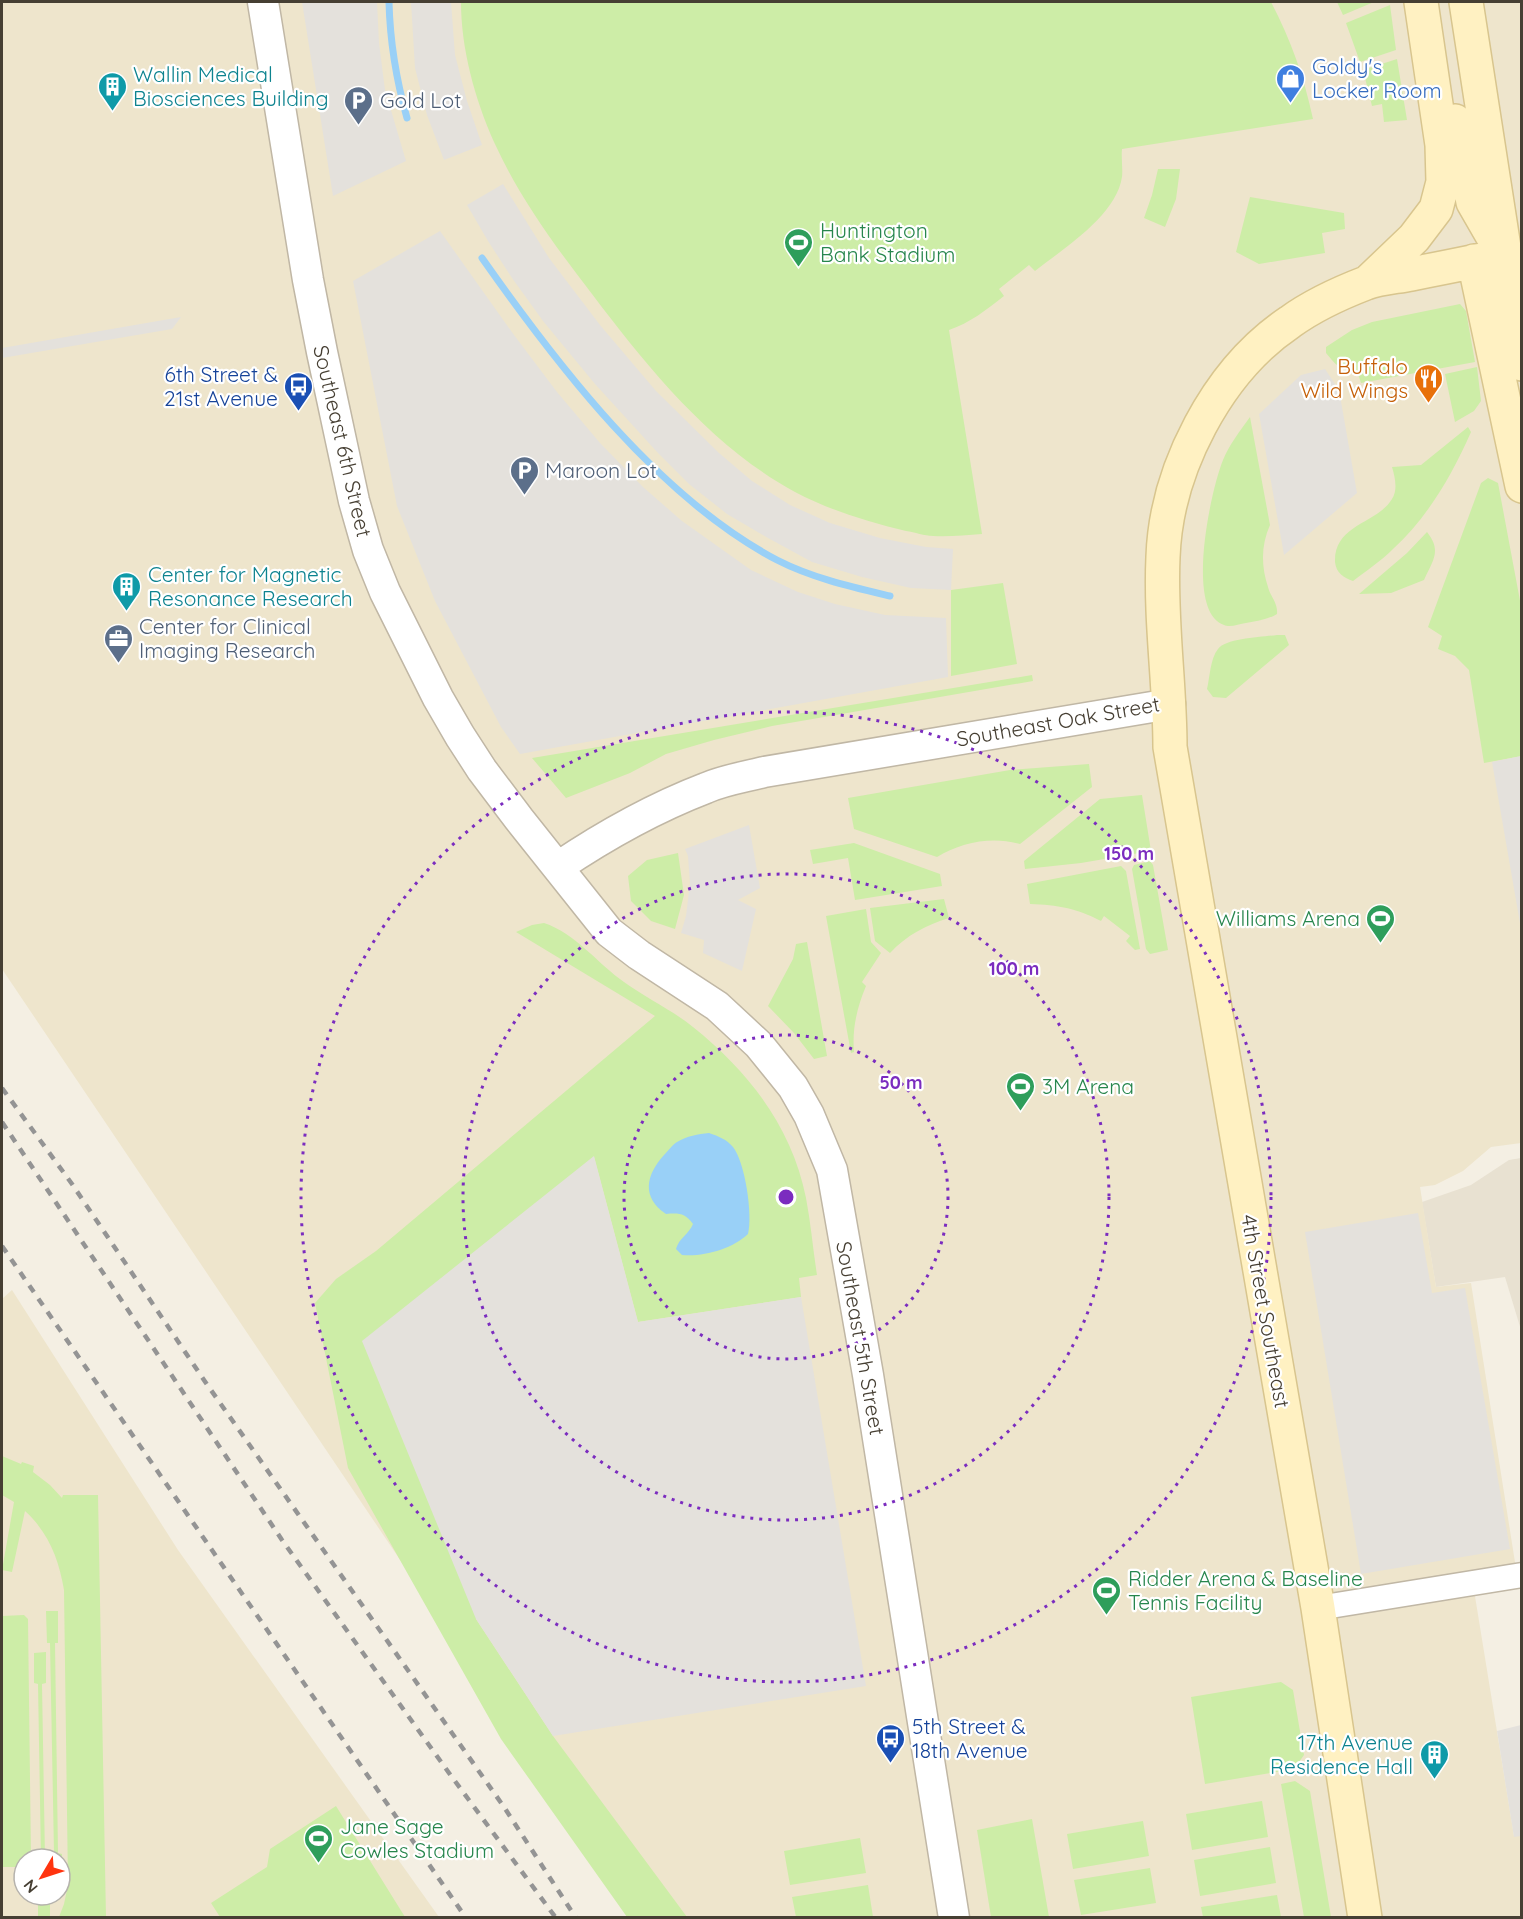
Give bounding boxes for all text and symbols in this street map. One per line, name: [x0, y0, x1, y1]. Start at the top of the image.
place label: Goldy's Locker Room: [1312, 53, 1442, 103]
place label: Wallin Medical Biosciences Building: [133, 61, 329, 111]
shop icon: Goldy's Locker Room: [1275, 62, 1307, 104]
building icon: Wallin Medical Biosciences Building: [96, 70, 128, 112]
parking icon: Gold Lot: [343, 84, 375, 126]
place label: Gold Lot: [380, 87, 461, 113]
place label: Huntington Bank Stadium: [820, 217, 955, 267]
sports icon: Huntington Bank Stadium: [783, 226, 815, 268]
street label: Southeast 6th Street: [308, 342, 378, 540]
place label: Buffalo Wild Wings: [1300, 353, 1408, 403]
place label: 6th Street & 21st Avenue: [164, 361, 278, 411]
restaurant icon: Buffalo Wild Wings: [1413, 362, 1445, 404]
bus stop icon: 6th Street & 21st Avenue: [283, 370, 315, 412]
parking icon: Maroon Lot: [508, 454, 540, 496]
place label: Maroon Lot: [545, 457, 657, 483]
place label: Center for Magnetic Resonance Research: [148, 561, 353, 611]
building icon: Center for Magnetic Resonance Research: [111, 570, 143, 612]
place label: Center for Clinical Imaging Research: [139, 613, 315, 663]
office icon: Center for Clinical Imaging Research: [102, 622, 134, 664]
street label: Southeast Oak Street: [954, 690, 1162, 752]
text: 150 m: [1104, 842, 1154, 865]
sports icon: Williams Arena: [1365, 902, 1397, 944]
place label: Williams Arena: [1216, 905, 1360, 931]
text: 100 m: [989, 957, 1039, 980]
sports icon: 3M Arena: [1005, 1070, 1037, 1112]
text: 50 m: [879, 1071, 923, 1094]
place label: 3M Arena: [1042, 1073, 1134, 1099]
centre of rings: [776, 1187, 796, 1207]
street label: 4th Street Southeast: [1236, 1212, 1296, 1410]
street label: Southeast 5th Street: [831, 1239, 891, 1437]
place label: Ridder Arena & Baseline Tennis Facility: [1128, 1565, 1363, 1615]
sports icon: Ridder Arena & Baseline Tennis Facility: [1091, 1574, 1123, 1616]
place label: 5th Street & 18th Avenue: [912, 1713, 1028, 1763]
bus stop icon: 5th Street & 18th Avenue: [875, 1722, 907, 1764]
place label: 17th Avenue Residence Hall: [1270, 1729, 1413, 1779]
building icon: 17th Avenue Residence Hall: [1418, 1738, 1450, 1780]
place label: Jane Sage Cowles Stadium: [340, 1813, 494, 1863]
sports icon: Jane Sage Cowles Stadium: [303, 1822, 335, 1864]
north arrow: [12, 1847, 72, 1907]
text: N: [19, 1876, 42, 1897]

